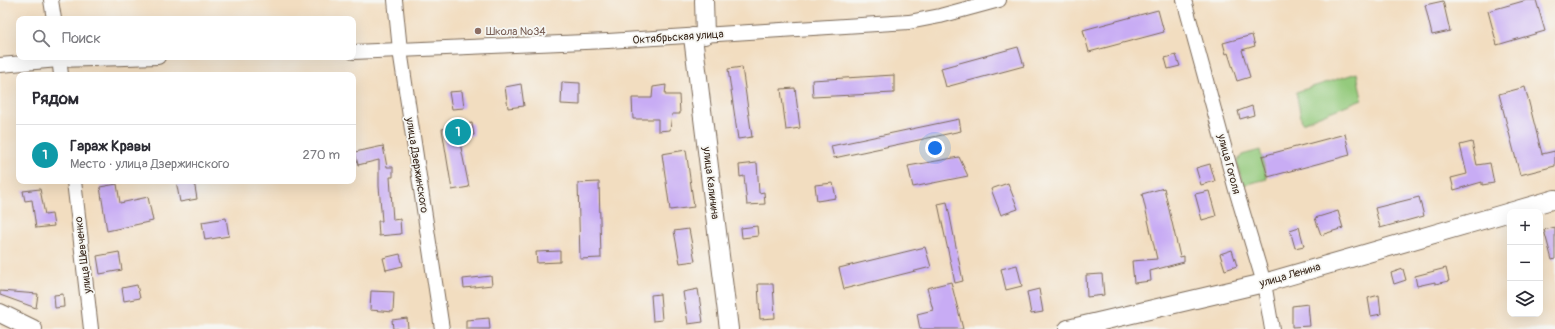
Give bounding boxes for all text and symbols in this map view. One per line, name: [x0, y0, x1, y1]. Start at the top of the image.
search box: [16, 16, 356, 60]
place label: Школа №34: [486, 25, 546, 38]
marker: Школа №34: [473, 26, 483, 36]
icon: search: [30, 27, 52, 49]
street label: Октябрьская улица: [632, 27, 724, 47]
text: Поиск: [62, 29, 101, 48]
text: Рядом: [32, 88, 79, 109]
street label: улица Дзержинского: [403, 115, 431, 214]
pin: 1: [445, 117, 471, 147]
street label: улица Гоголя: [1214, 132, 1243, 195]
text: Гараж Кравы: [70, 137, 151, 156]
your location: [925, 138, 945, 158]
street label: улица Калинина: [700, 145, 722, 220]
text: 1: [42, 147, 48, 163]
text: 270 m: [303, 147, 340, 163]
text: Место · улица Дзержинского: [70, 156, 230, 172]
map controls: [1507, 209, 1543, 317]
button: +: [1507, 209, 1543, 245]
street label: улица Шевченко: [72, 216, 94, 295]
button: −: [1507, 245, 1543, 281]
street label: улица Ленина: [1257, 260, 1322, 290]
button: layers: [1507, 281, 1543, 317]

